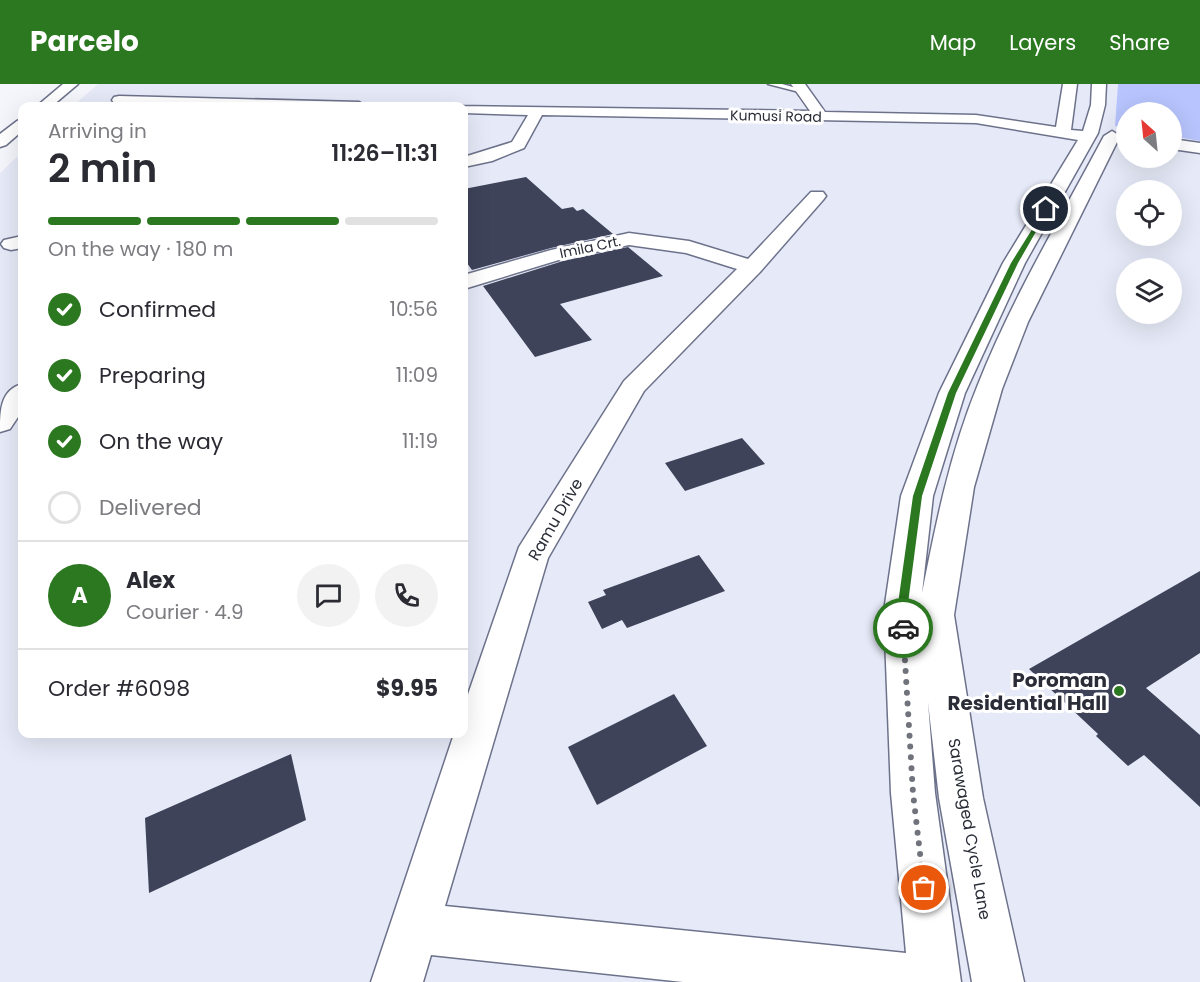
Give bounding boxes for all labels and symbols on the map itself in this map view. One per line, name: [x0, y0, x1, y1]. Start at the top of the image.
north arrow: [1116, 102, 1182, 168]
street label: Kumusi Road: [730, 105, 822, 127]
pin: [1020, 183, 1071, 234]
street label: Imila Crt.: [558, 231, 622, 263]
street label: Ramu Drive: [523, 474, 588, 565]
courier: [873, 598, 933, 658]
place label: Poroman Residential Hall: [947, 666, 1107, 717]
marker: Poroman Residential Hall: [1112, 684, 1126, 698]
street label: Sarawaged Cycle Lane: [942, 737, 997, 922]
pin: [898, 862, 949, 913]

